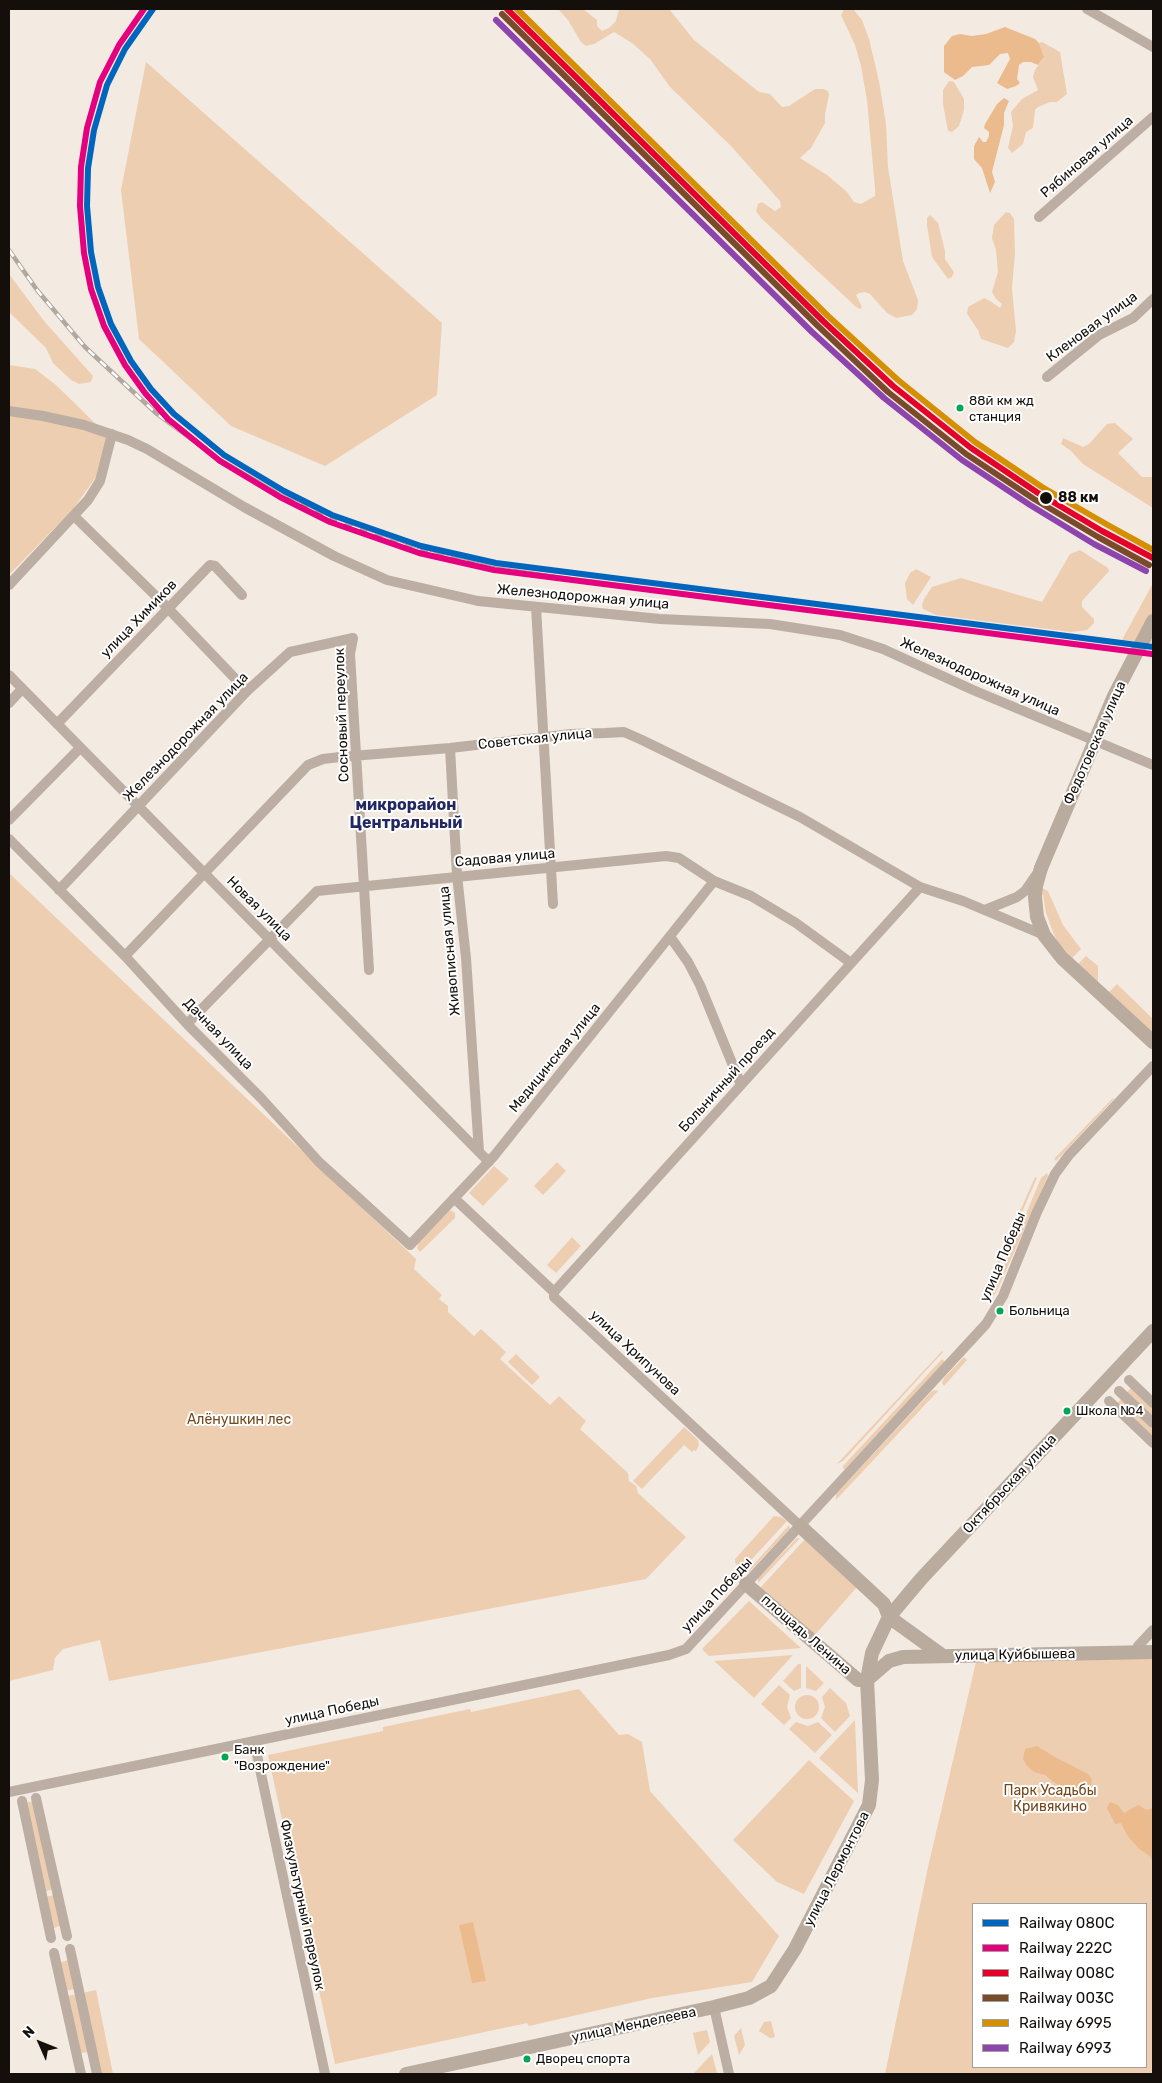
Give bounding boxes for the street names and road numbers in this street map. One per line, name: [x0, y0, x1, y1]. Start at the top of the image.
street label: Рябиновая улица: [1037, 112, 1137, 202]
street label: Кленовая улица: [1043, 288, 1141, 366]
street label: улица Химиков: [97, 576, 181, 662]
street label: Железнодорожная улица: [496, 581, 670, 613]
street label: Железнодорожная улица: [898, 634, 1062, 720]
street label: Сосновый переулок: [331, 648, 353, 782]
street label: Железнодорожная улица: [120, 669, 252, 805]
street label: Федотовская улица: [1060, 679, 1130, 807]
street label: Советская улица: [477, 725, 593, 753]
street label: Садовая улица: [454, 845, 556, 871]
street label: Новая улица: [223, 873, 295, 945]
street label: Живописная улица: [436, 885, 464, 1017]
street label: Дачная улица: [180, 995, 256, 1073]
street label: Медицинская улица: [506, 1000, 604, 1116]
street label: Больничный проезд: [676, 1024, 778, 1136]
street label: улица Победы: [977, 1210, 1029, 1304]
street label: улица Хрипунова: [586, 1307, 684, 1399]
street label: Октябрьская улица: [960, 1431, 1060, 1537]
street label: улица Победы: [678, 1554, 756, 1636]
street label: площадь Ленина: [758, 1591, 854, 1679]
street label: улица Куйбышева: [955, 1646, 1075, 1664]
street label: улица Победы: [283, 1693, 381, 1729]
street label: улица Лермонтова: [801, 1809, 873, 1929]
street label: Физкультурный переулок: [276, 1818, 328, 1992]
street label: улица Менделеева: [570, 2004, 698, 2046]

